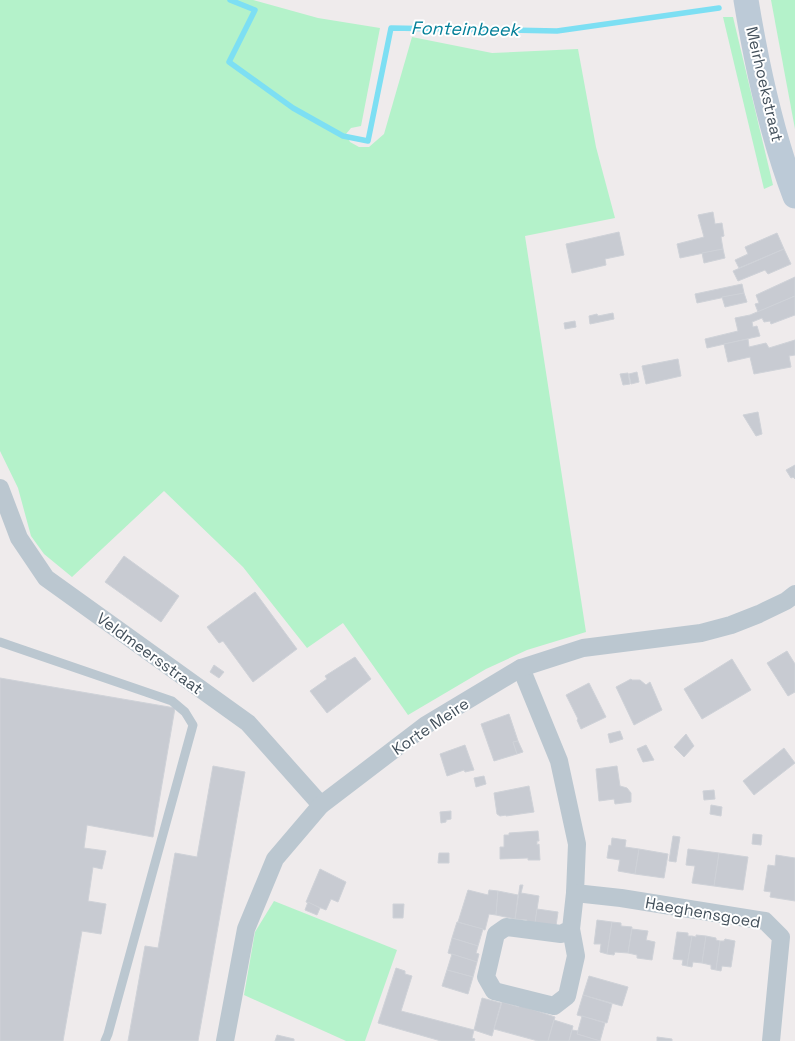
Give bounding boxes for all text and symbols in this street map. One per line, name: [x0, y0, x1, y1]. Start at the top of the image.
water label: Fonteinbeek: [411, 16, 522, 41]
street label: Meirhoekstraat: [741, 25, 788, 144]
street label: Veldmeersstraat: [92, 608, 207, 699]
street label: Korte Meire: [388, 693, 473, 760]
street label: Haeghensgoed: [644, 892, 762, 933]

